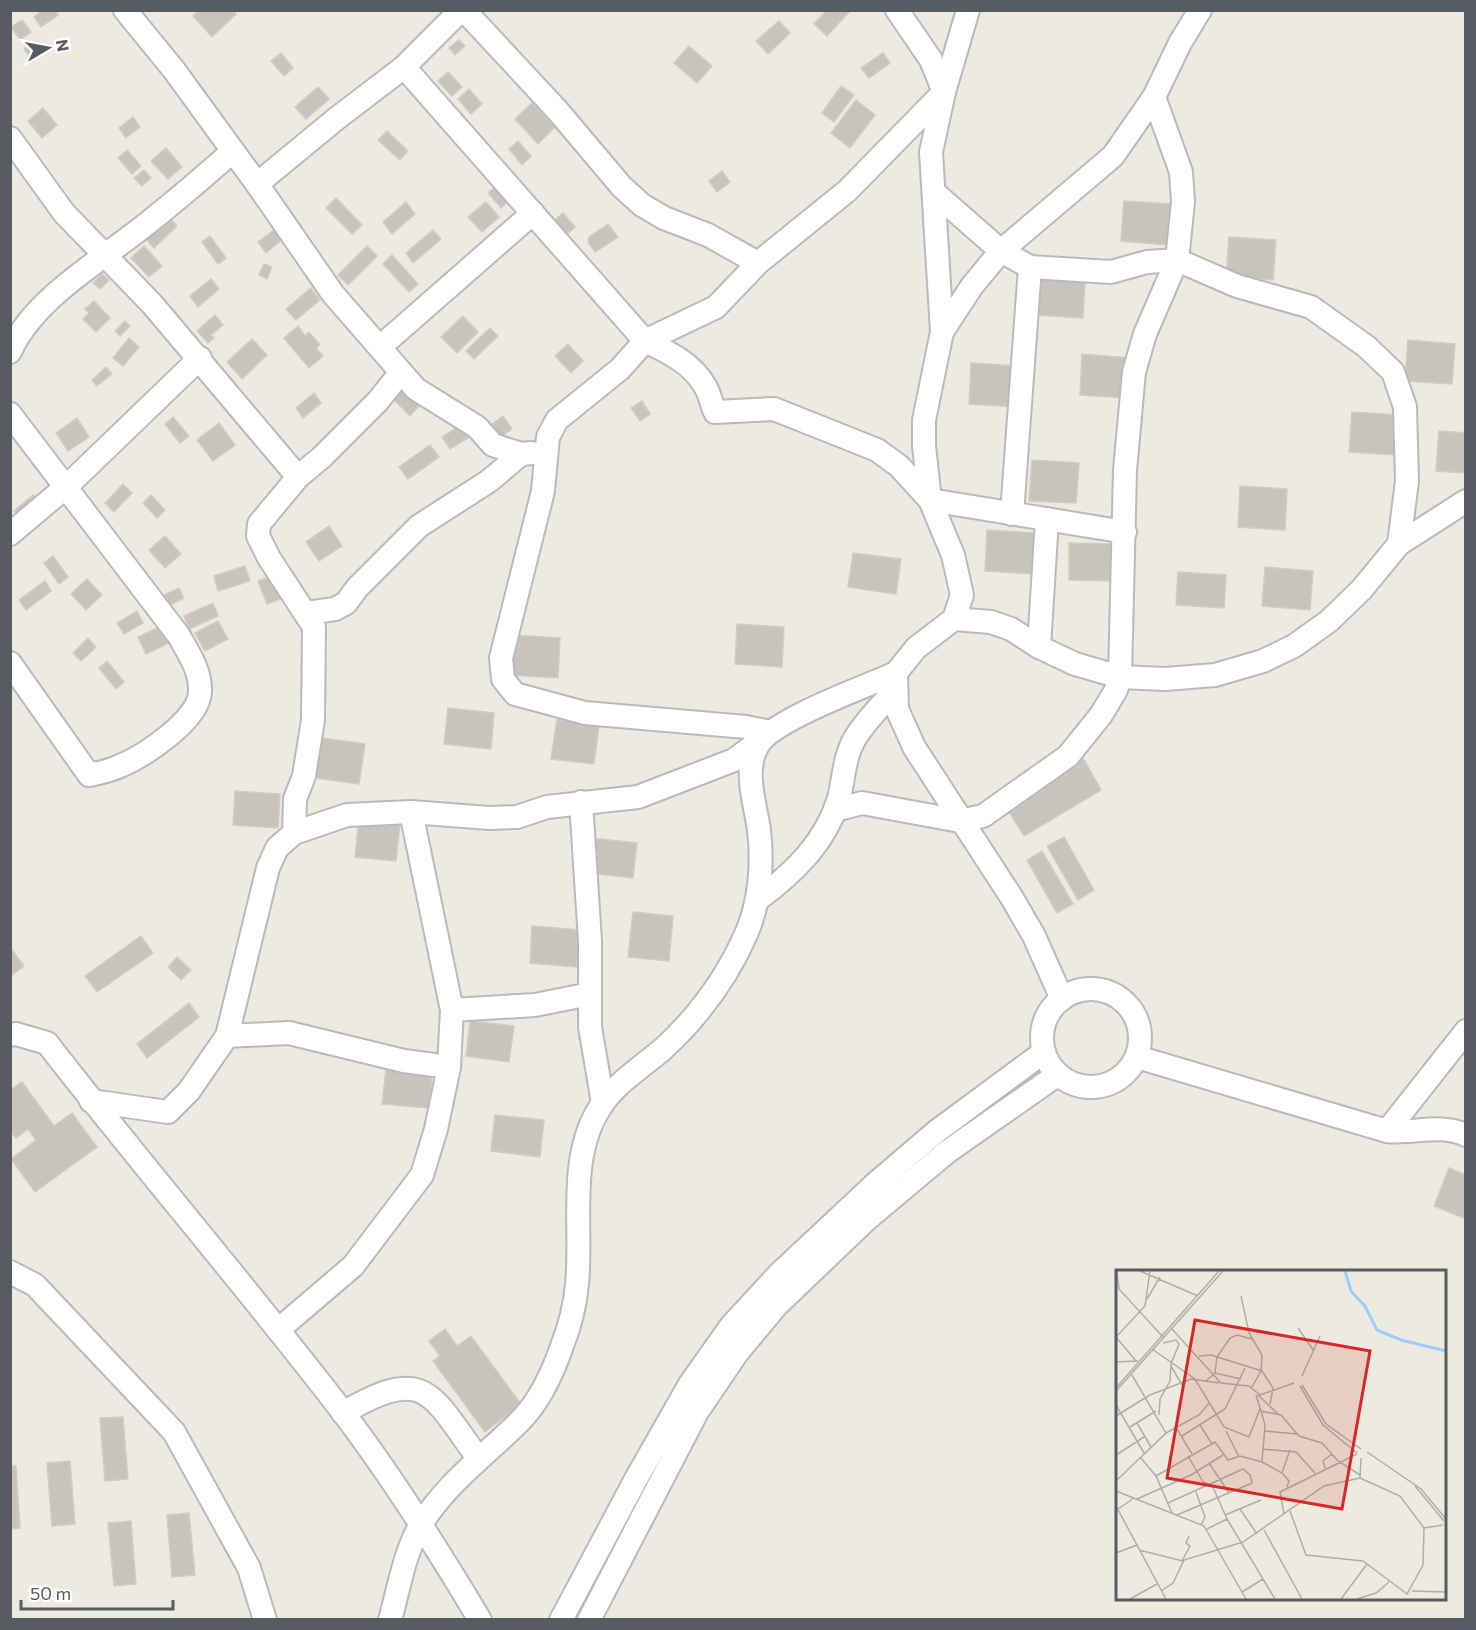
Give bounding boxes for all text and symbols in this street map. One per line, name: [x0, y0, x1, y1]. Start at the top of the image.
north arrow: [18, 18, 78, 78]
text: N: [53, 38, 74, 53]
inset map: [1116, 1270, 1446, 1600]
scale bar: [21, 1573, 172, 1611]
text: 50 m: [30, 1582, 71, 1604]

